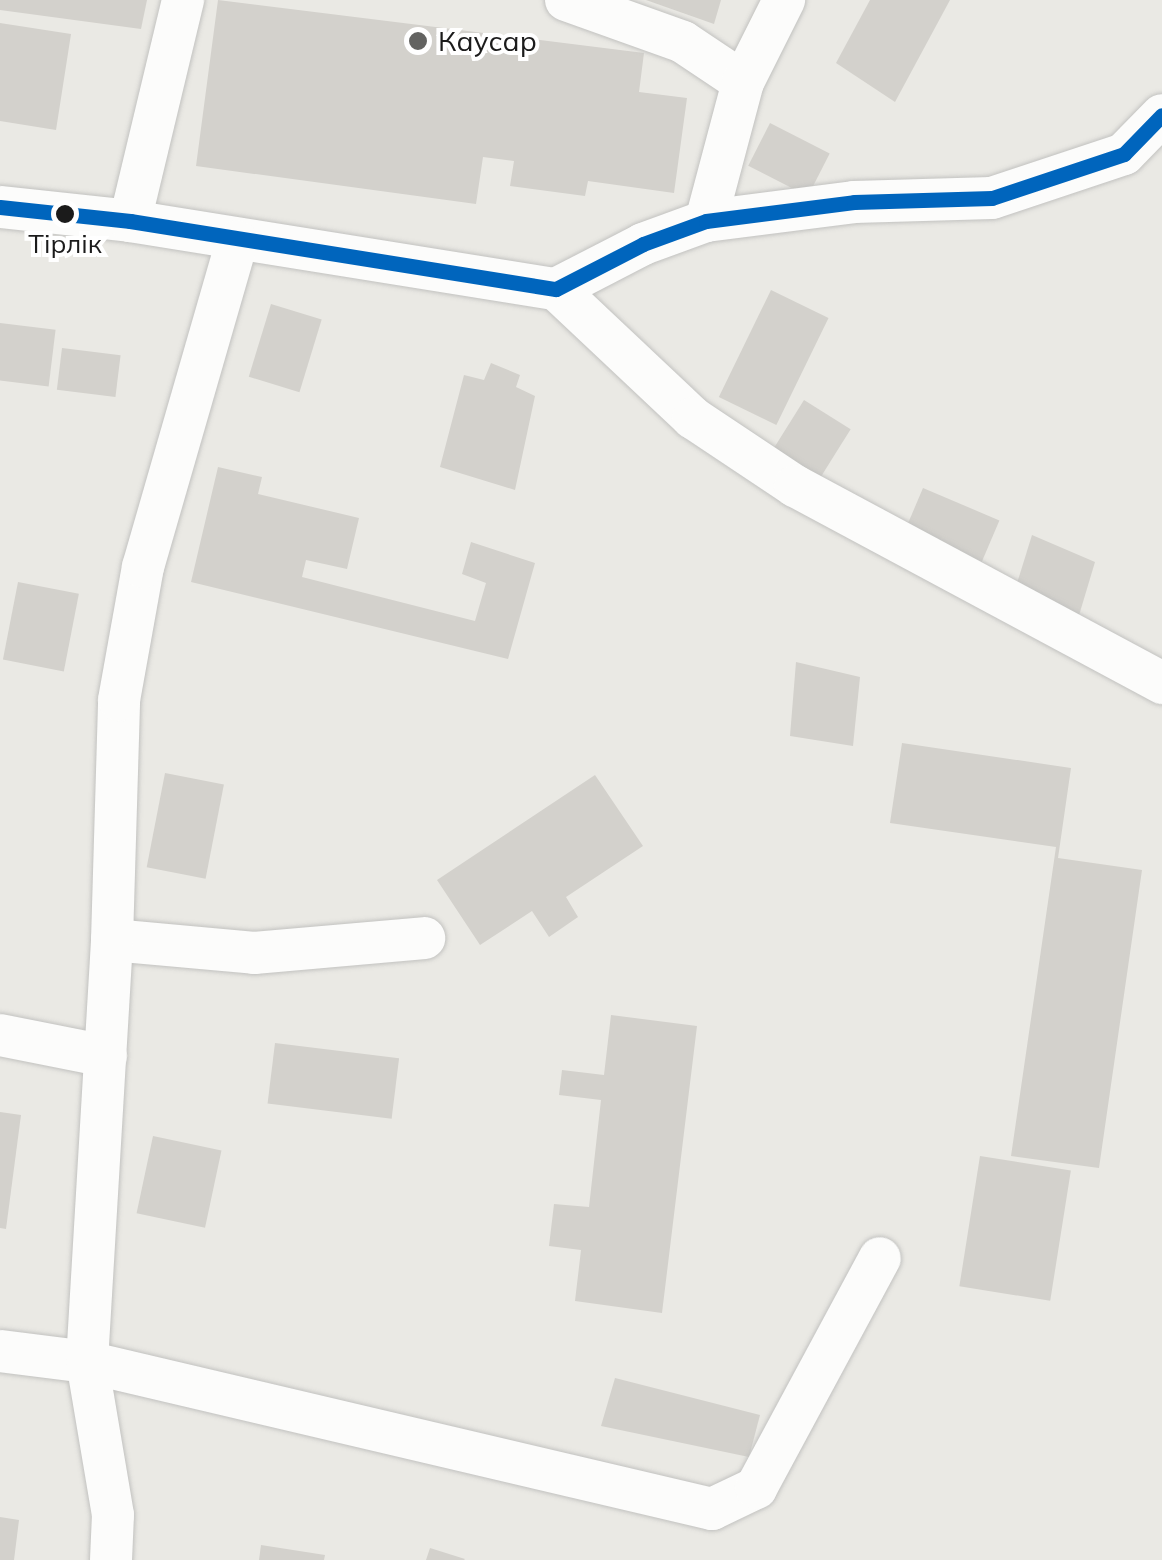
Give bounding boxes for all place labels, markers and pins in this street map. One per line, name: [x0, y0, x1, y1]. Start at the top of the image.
place label: Каусар: [438, 24, 537, 58]
marker: Каусар: [407, 30, 429, 52]
marker: Тірлік: [55, 204, 75, 224]
place label: Тірлік: [28, 228, 102, 260]

